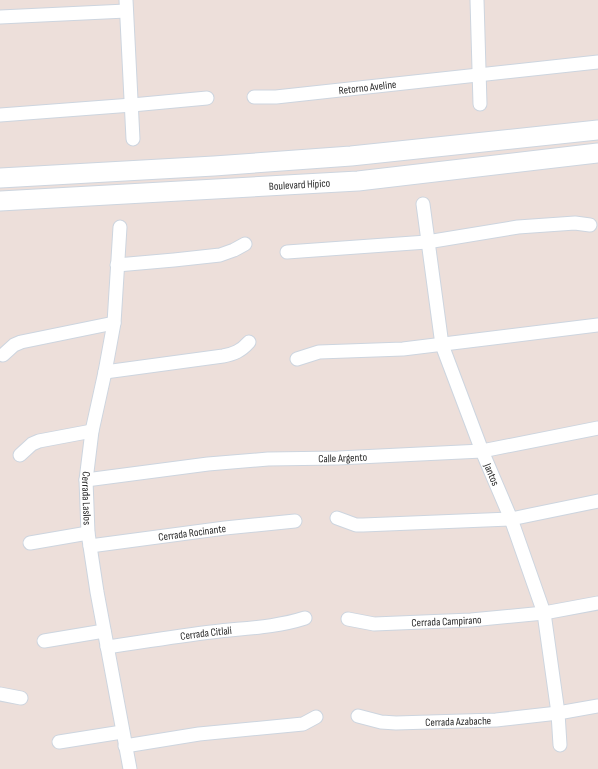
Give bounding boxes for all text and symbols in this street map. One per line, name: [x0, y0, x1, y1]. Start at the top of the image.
street label: Retorno Aveline: [338, 78, 397, 97]
street label: Boulevard Hípico: [269, 177, 331, 193]
street label: Calle Argento: [318, 451, 368, 465]
street label: Jantos: [481, 460, 502, 488]
street label: Cerrada Laslos: [79, 471, 94, 525]
street label: Cerrada Rocinante: [158, 522, 227, 544]
street label: Cerrada Campirano: [411, 613, 483, 629]
street label: Cerrada Citlali: [179, 624, 232, 643]
street label: Cerrada Azabache: [425, 714, 491, 729]

